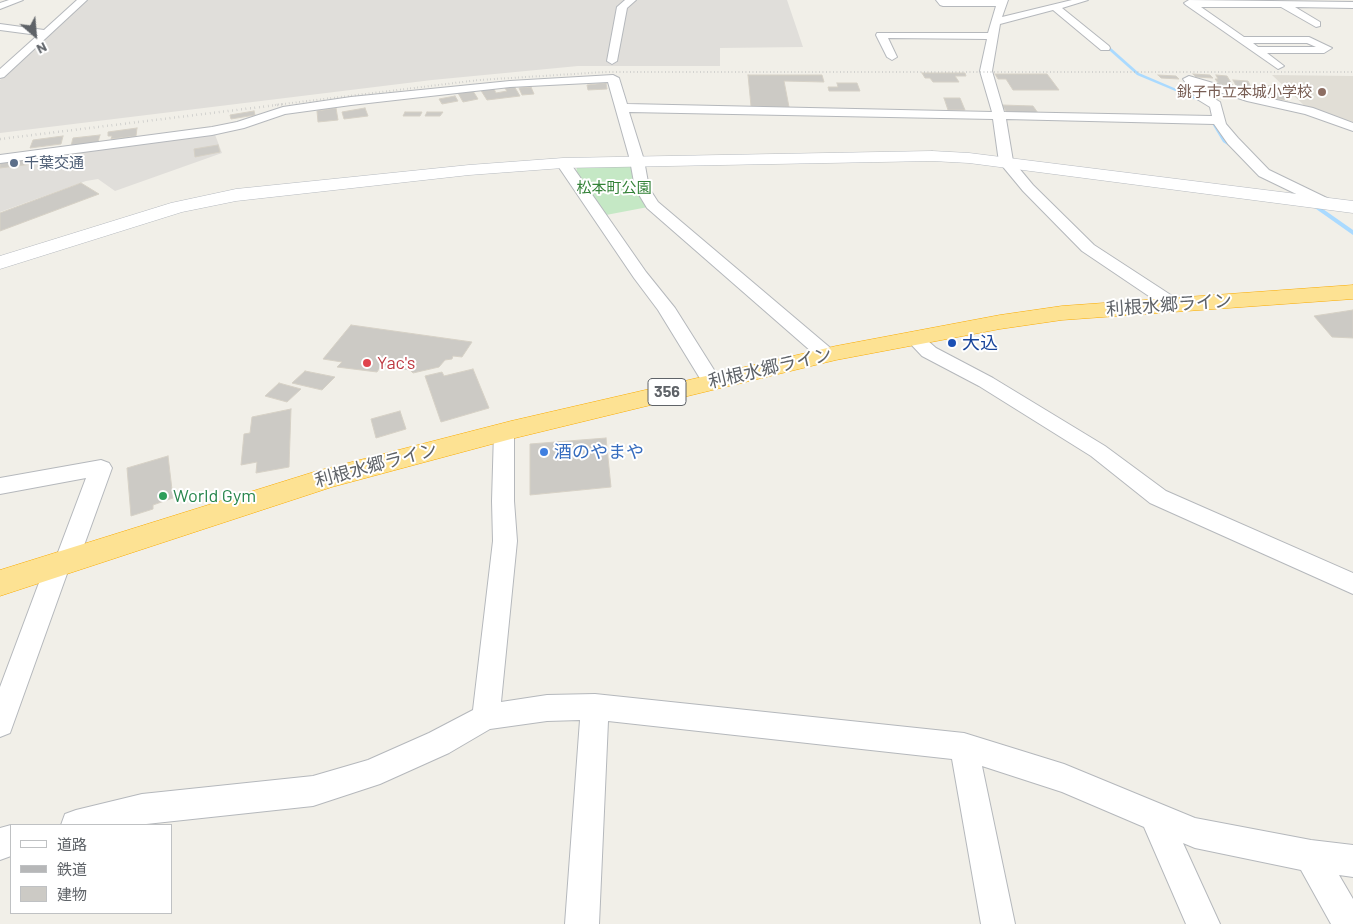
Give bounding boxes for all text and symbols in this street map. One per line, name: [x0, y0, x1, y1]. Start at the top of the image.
north arrow: [10, 10, 60, 60]
text: N: [34, 39, 50, 58]
place label: 銚子市立本城小学校: [1177, 83, 1312, 101]
marker: 銚子市立本城小学校: [1316, 86, 1328, 98]
place label: 千葉交通: [24, 154, 84, 172]
marker: 千葉交通: [8, 157, 20, 169]
park label: 松本町公園: [577, 179, 651, 197]
street label: 利根水郷ライン: [1105, 290, 1233, 320]
place label: 大込: [962, 332, 998, 354]
marker: 大込: [946, 337, 958, 349]
street label: 利根水郷ライン: [706, 343, 834, 393]
place label: Yac's: [377, 352, 415, 374]
marker: Yac's: [361, 357, 373, 369]
road number: 356: [648, 378, 686, 406]
street label: 利根水郷ライン: [312, 438, 440, 492]
place label: 酒のやまや: [554, 441, 644, 463]
marker: 酒のやまや: [538, 446, 550, 458]
place label: World Gym: [173, 485, 256, 507]
marker: World Gym: [157, 490, 169, 502]
legend: [10, 824, 172, 914]
text: 道路: [57, 835, 87, 853]
text: 鉄道: [57, 860, 87, 878]
text: 建物: [57, 885, 87, 903]

